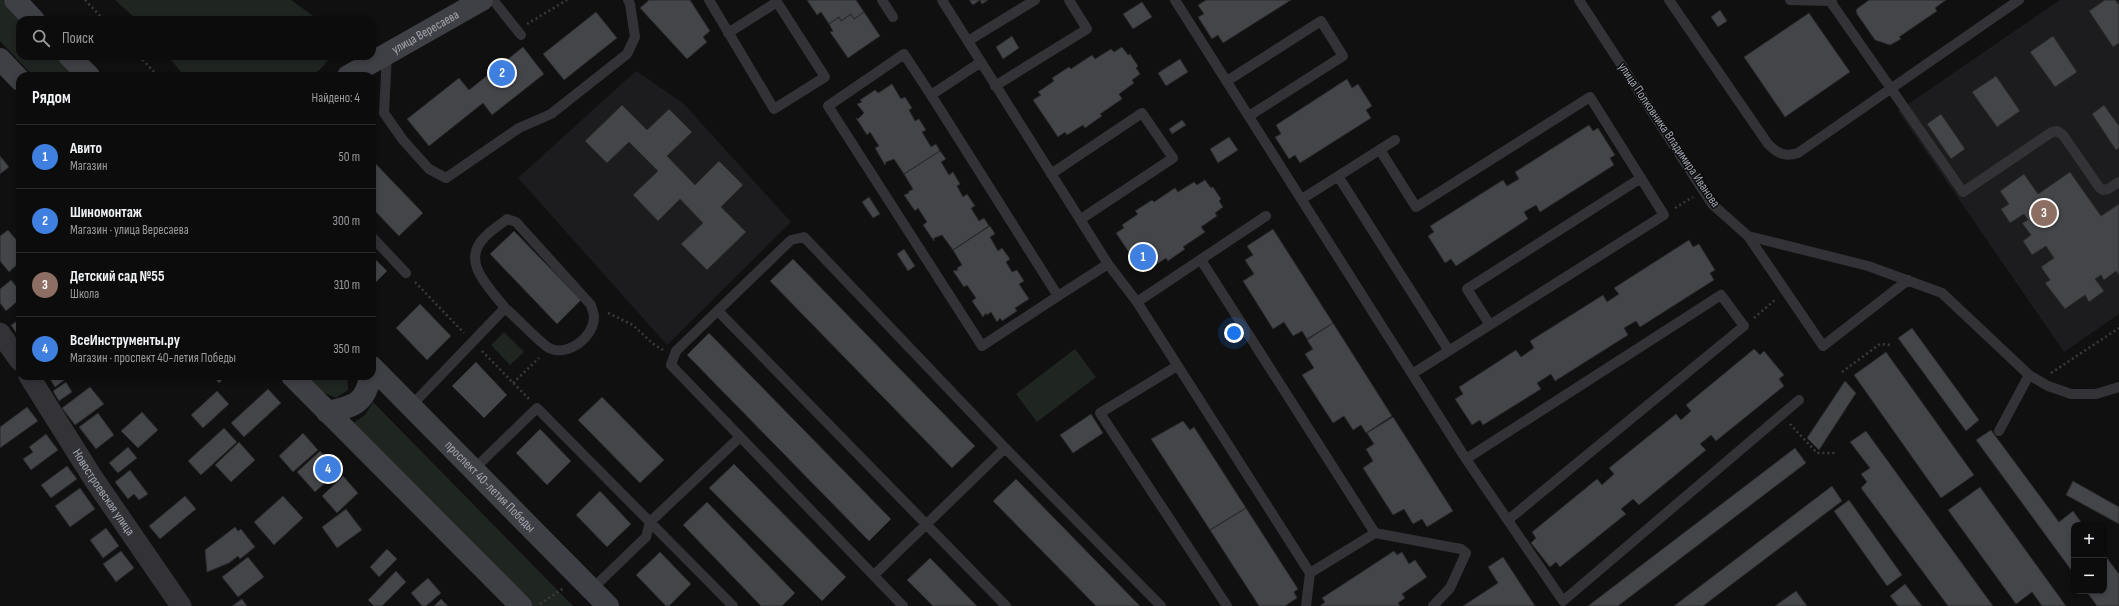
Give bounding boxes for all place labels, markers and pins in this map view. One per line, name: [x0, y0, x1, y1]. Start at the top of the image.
pin: 2: [489, 58, 515, 88]
pin: 3: [2031, 198, 2057, 228]
pin: 1: [1130, 242, 1156, 272]
pin: 4: [315, 454, 341, 484]

